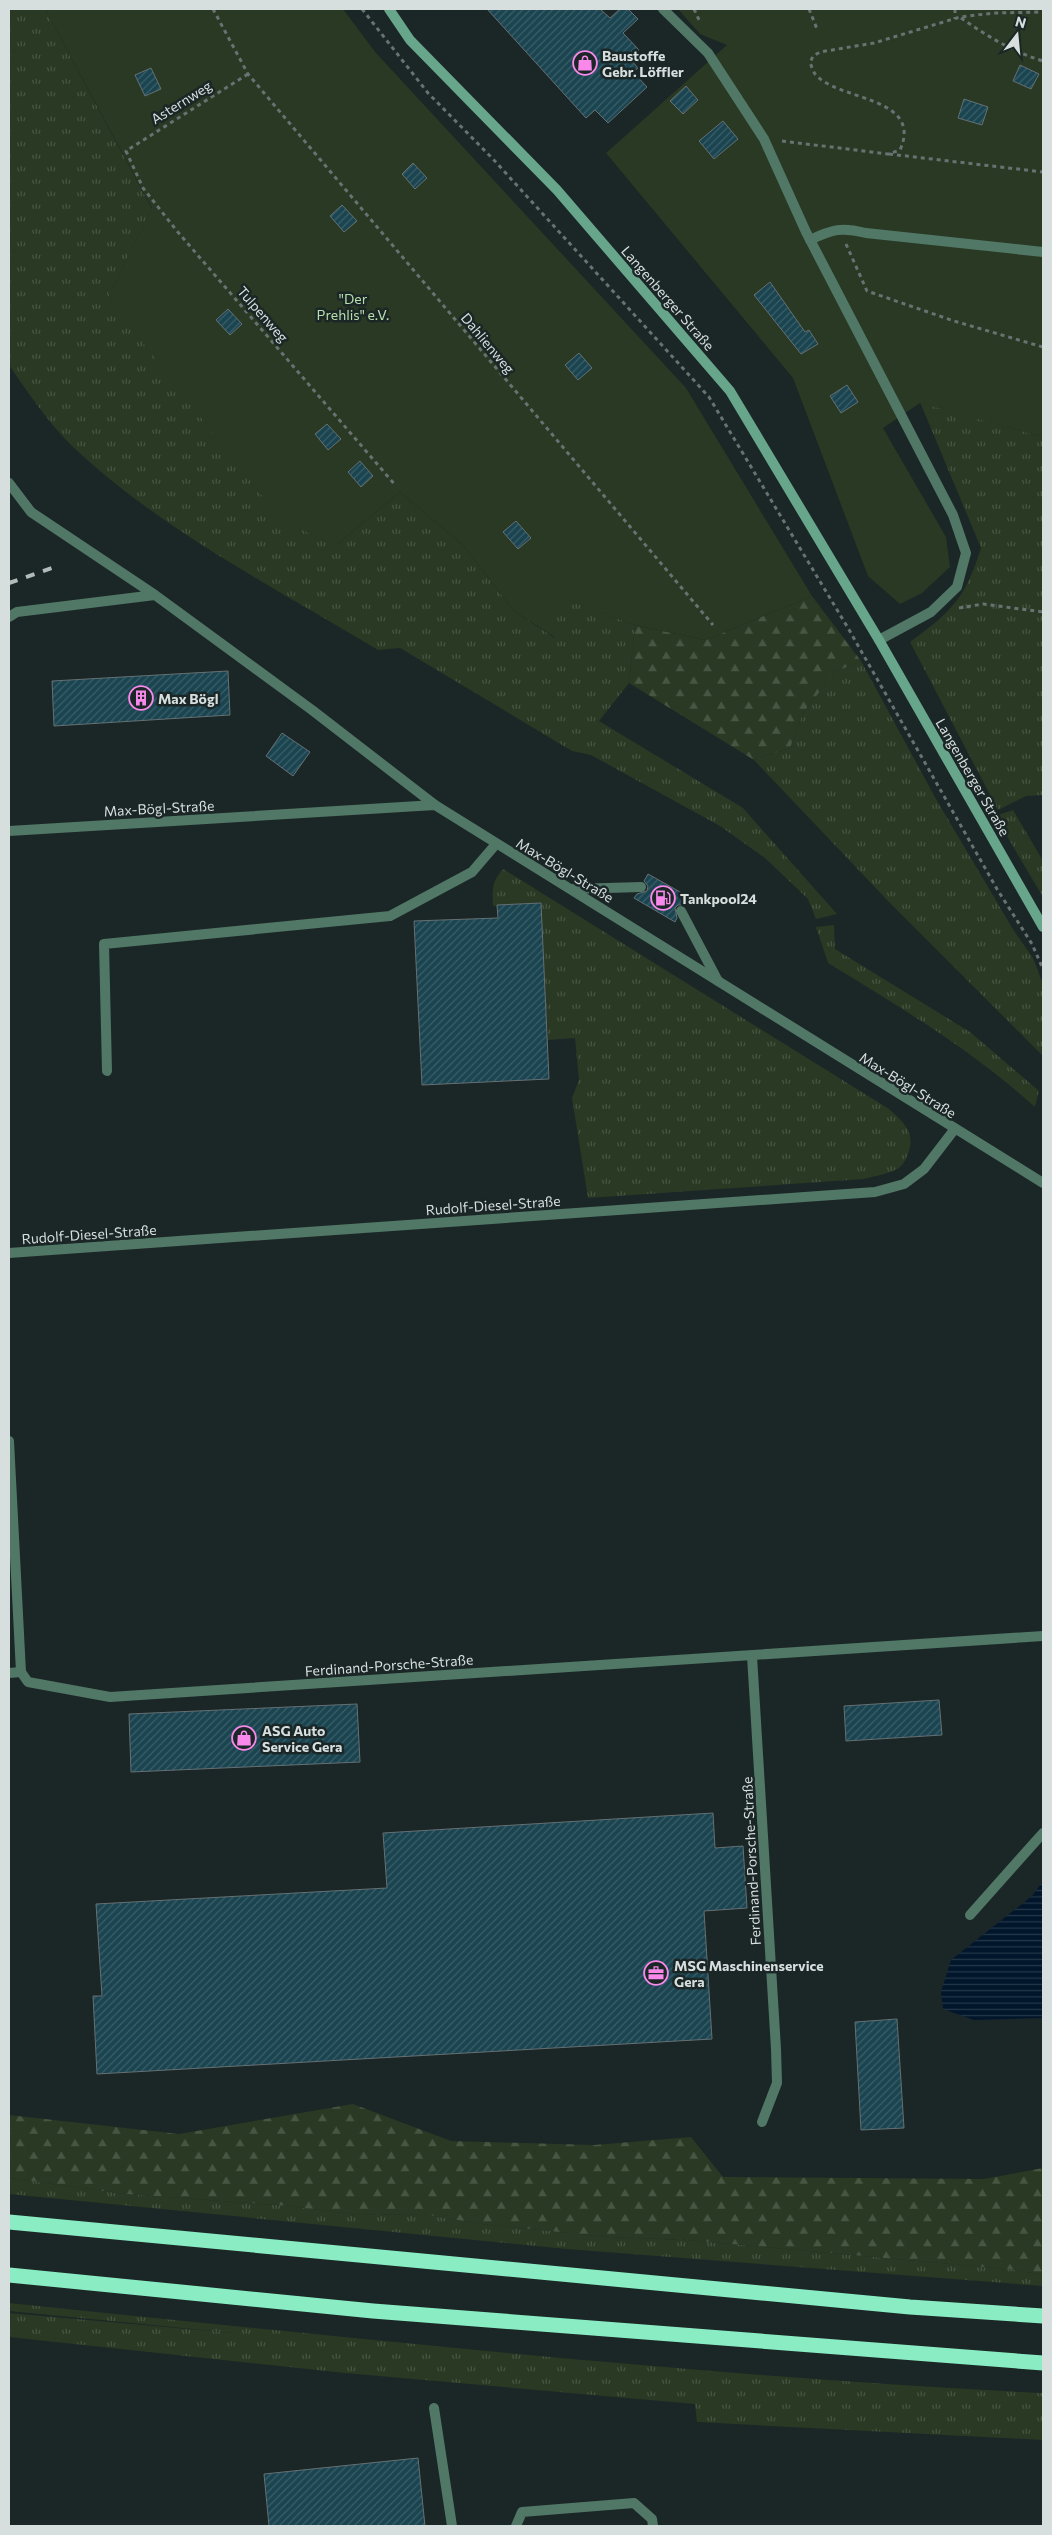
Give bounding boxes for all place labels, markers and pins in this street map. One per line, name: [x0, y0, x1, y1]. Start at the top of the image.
place label: Baustoffe Gebr. Löffler: [602, 47, 684, 80]
shop icon: Baustoffe Gebr. Löffler: [572, 50, 598, 76]
building icon: Max Bögl: [128, 685, 154, 711]
place label: Max Bögl: [158, 690, 219, 707]
fuel station icon: Tankpool24: [650, 885, 676, 911]
place label: Tankpool24: [680, 890, 757, 907]
place label: ASG Auto Service Gera: [262, 1722, 342, 1755]
shop icon: ASG Auto Service Gera: [231, 1725, 257, 1751]
place label: MSG Maschinenservice Gera: [674, 1957, 824, 1990]
office icon: MSG Maschinenservice Gera: [643, 1960, 669, 1986]

